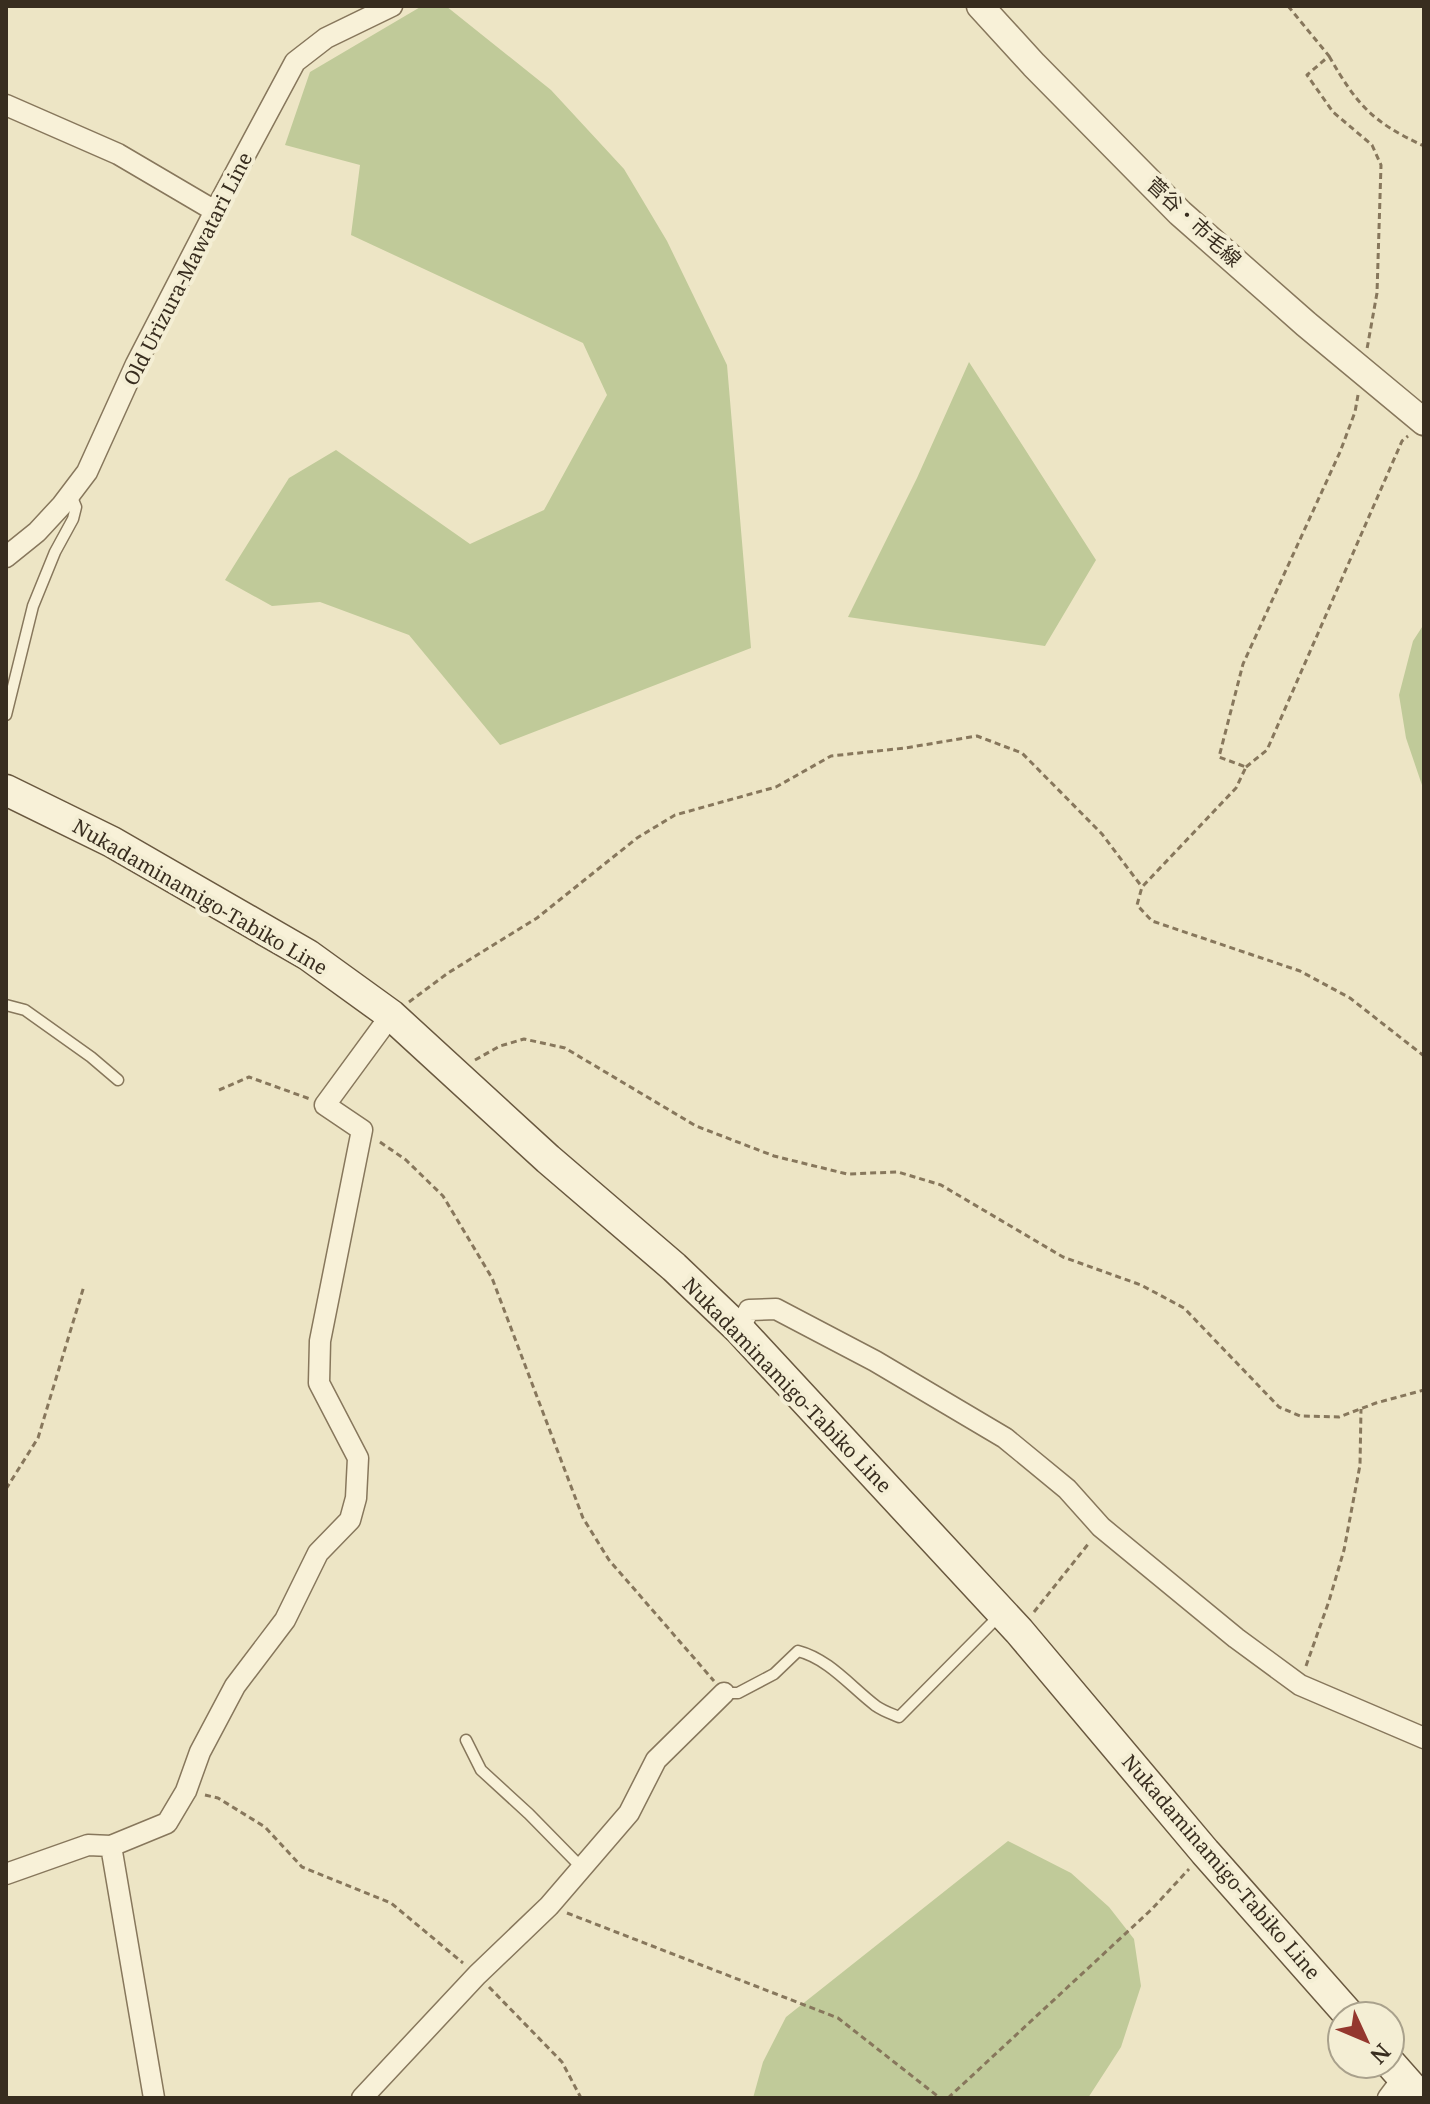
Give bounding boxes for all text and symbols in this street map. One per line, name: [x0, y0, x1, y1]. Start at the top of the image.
street label: Old Urizura-Mawatari Line: [117, 148, 258, 390]
street label: 菅谷・市毛線: [1141, 171, 1247, 272]
street label: Nukadaminamigo-Tabiko Line: [68, 812, 332, 981]
street label: Nukadaminamigo-Tabiko Line: [677, 1271, 898, 1498]
street label: Nukadaminamigo-Tabiko Line: [1116, 1748, 1327, 1985]
north arrow: [1326, 2000, 1406, 2080]
text: N: [1364, 2038, 1398, 2071]

